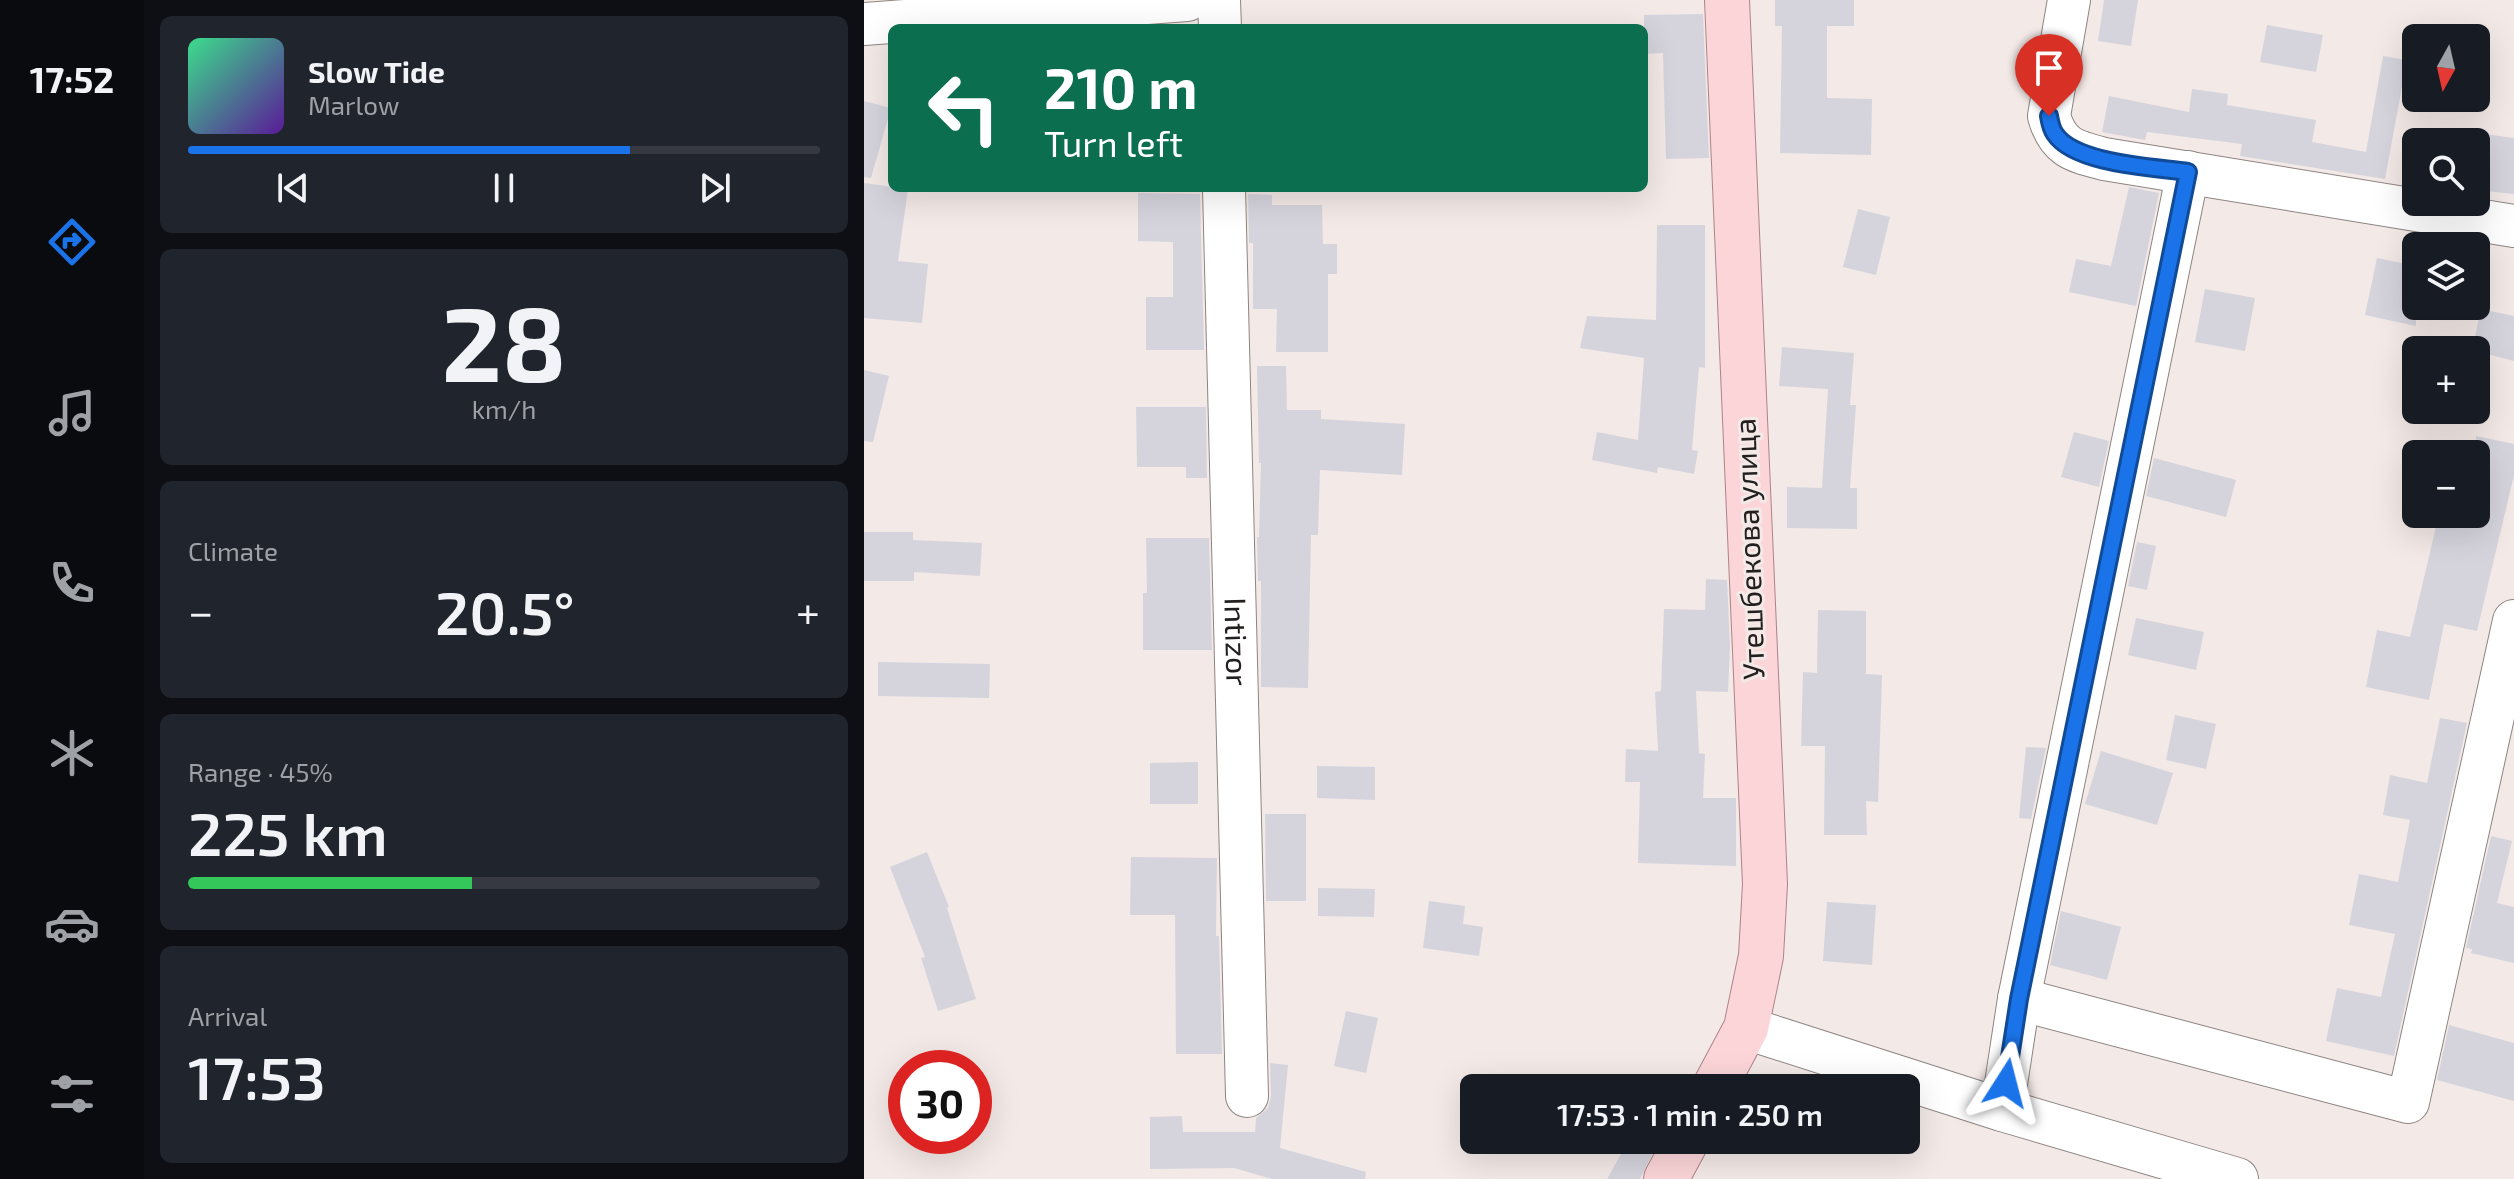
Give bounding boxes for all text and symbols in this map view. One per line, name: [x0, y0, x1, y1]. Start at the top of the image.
north arrow: [2402, 24, 2490, 112]
map controls: [2402, 24, 2490, 528]
pin: [2015, 34, 2083, 116]
icon: arrive: [2027, 46, 2071, 90]
text: Slow Tide: [308, 53, 445, 89]
text: 210 m: [1044, 53, 1198, 120]
icon: left: [912, 56, 1016, 160]
text: 17:52: [30, 57, 114, 100]
text: Marlow: [308, 89, 399, 120]
text: Turn left: [1044, 121, 1183, 164]
button: search: [2402, 128, 2490, 216]
icon: previous: [271, 166, 315, 210]
icon: pause: [482, 166, 526, 210]
icon: next: [693, 166, 737, 210]
icon: directions: [44, 214, 100, 270]
button: layers: [2402, 232, 2490, 320]
text: 28: [441, 278, 567, 403]
button: +: [2402, 336, 2490, 424]
icon: music: [44, 385, 100, 441]
text: km/h: [472, 393, 536, 424]
street label: Утешбекова улица: [1725, 418, 1772, 681]
button: −: [2402, 440, 2490, 528]
text: Climate: [188, 535, 278, 566]
icon: phone: [44, 555, 100, 611]
text: 20.5°: [435, 575, 575, 647]
text: −: [188, 584, 214, 637]
text: +: [796, 584, 820, 637]
street label: Intizor: [1218, 597, 1257, 687]
icon: climate: [44, 725, 100, 781]
text: Range · 45%: [188, 756, 333, 787]
text: 225 km: [188, 796, 388, 868]
icon: car: [44, 896, 100, 952]
text: Arrival: [188, 1000, 267, 1031]
text: 17:53: [188, 1040, 326, 1112]
position arrow: [1964, 1041, 2048, 1125]
speed limit sign: 30: [888, 1050, 992, 1154]
icon: filters: [44, 1066, 100, 1122]
text: 17:53 · 1 min · 250 m: [1557, 1096, 1823, 1132]

